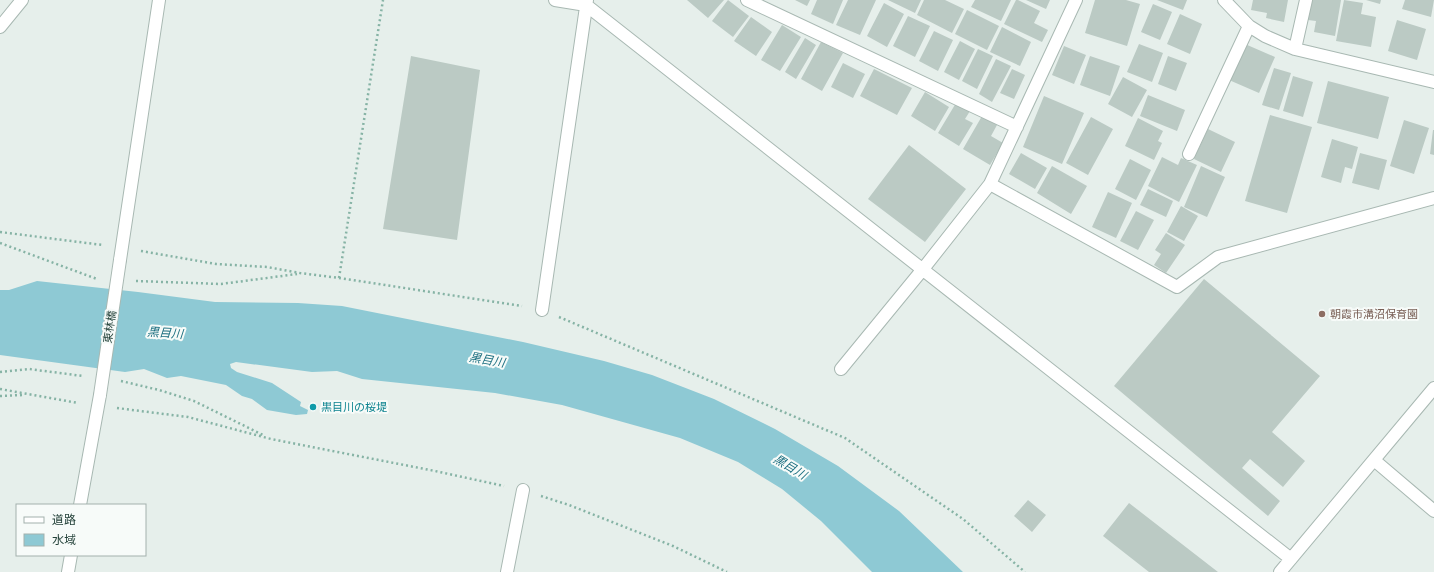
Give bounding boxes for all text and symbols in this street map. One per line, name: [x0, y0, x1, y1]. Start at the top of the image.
place label: 朝霞市溝沼保育園: [1330, 308, 1418, 321]
marker: 朝霞市溝沼保育園: [1317, 309, 1327, 319]
street label: 東林橋: [101, 310, 119, 344]
water label: 黒目川: [147, 325, 185, 341]
water label: 黒目川: [468, 350, 508, 370]
place label: 黒目川の桜堤: [321, 401, 387, 414]
marker: 黒目川の桜堤: [308, 402, 318, 412]
water label: 黒目川: [771, 452, 811, 483]
legend: [16, 504, 146, 556]
text: 道路: [52, 513, 76, 527]
text: 水域: [52, 533, 76, 547]

